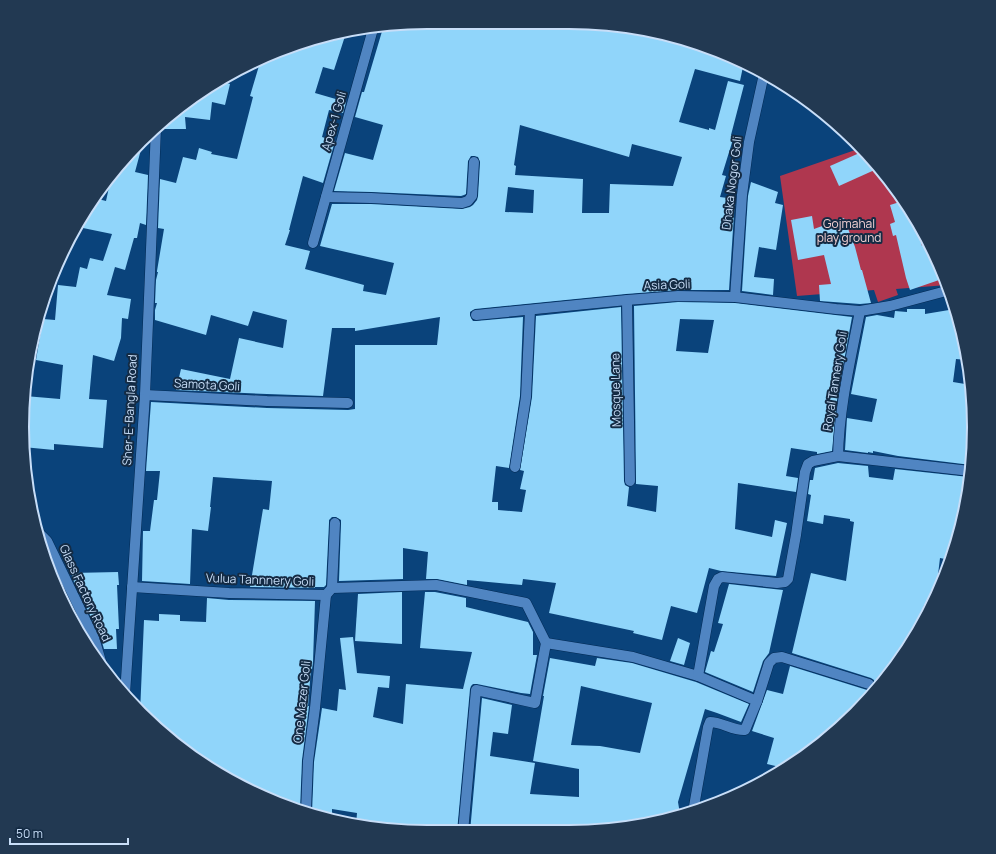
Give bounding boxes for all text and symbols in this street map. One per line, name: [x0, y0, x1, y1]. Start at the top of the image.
street label: Apex-1 Goli: [317, 89, 350, 153]
street label: Dhaka Nogor Goli: [717, 135, 746, 231]
park label: Gojmahal play ground: [817, 215, 881, 246]
street label: Asia Goli: [643, 275, 691, 294]
street label: Royal Tannery Goli: [818, 330, 851, 432]
street label: Mosque Lane: [606, 353, 625, 427]
street label: Sher-E-Bangla Road: [118, 354, 141, 466]
street label: Samota Goli: [173, 374, 241, 395]
street label: Glass Factory Road: [56, 542, 115, 644]
street label: Vulua Tannnery Goli: [206, 569, 315, 590]
street label: One Mazer Goli: [289, 660, 314, 744]
scale bar: [10, 820, 128, 846]
text: 50 m: [16, 825, 43, 842]

